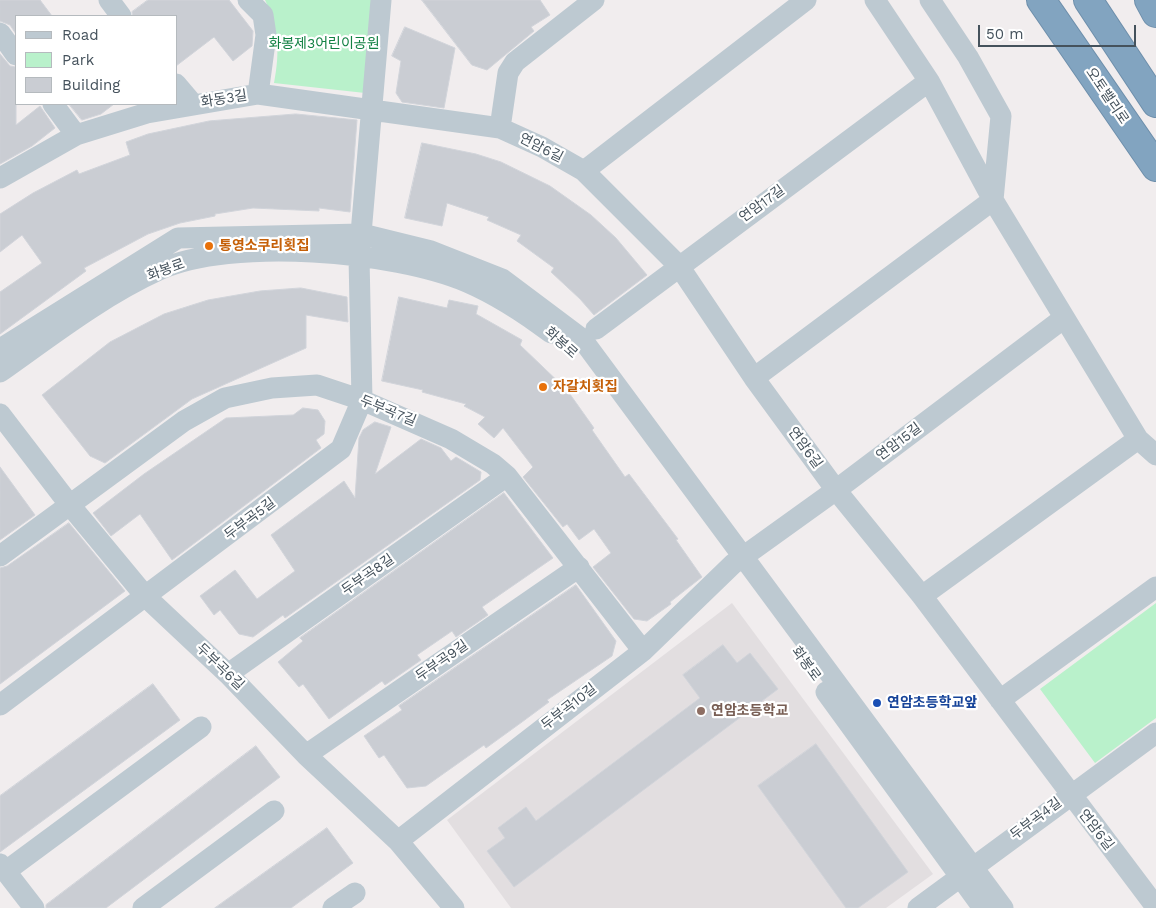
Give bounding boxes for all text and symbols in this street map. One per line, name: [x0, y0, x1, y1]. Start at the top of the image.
legend: [15, 15, 178, 105]
scale bar: [981, 15, 1138, 47]
text: 50 m: [986, 25, 1023, 43]
text: Road: [62, 26, 99, 44]
park label: 화봉제3어린이공원: [268, 36, 380, 52]
text: Park: [62, 51, 94, 69]
street label: 오토밸리로: [1082, 65, 1132, 127]
text: Building: [62, 76, 120, 94]
street label: 화동3길: [200, 87, 248, 111]
street label: 연암6길: [516, 130, 566, 166]
street label: 연암17길: [736, 182, 788, 226]
place label: 통영소쿠리횟집: [219, 238, 309, 254]
marker: 통영소쿠리횟집: [203, 240, 215, 252]
street label: 화봉로: [145, 255, 187, 285]
street label: 화봉로: [541, 324, 581, 362]
place label: 자갈치횟집: [553, 379, 617, 395]
marker: 자갈치횟집: [537, 381, 549, 393]
street label: 두부곡7길: [357, 392, 419, 430]
street label: 연암15길: [873, 420, 925, 464]
street label: 연암6길: [784, 424, 826, 472]
street label: 두부곡5길: [221, 494, 279, 544]
street label: 두부곡8길: [339, 551, 397, 599]
street label: 두부곡9길: [413, 637, 471, 685]
street label: 두부곡6길: [193, 640, 247, 694]
street label: 화봉로: [788, 643, 824, 685]
street label: 두부곡10길: [538, 680, 600, 734]
place label: 연암초등학교앞: [887, 695, 977, 711]
marker: 연암초등학교앞: [871, 697, 883, 709]
place label: 연암초등학교: [711, 703, 788, 719]
marker: 연암초등학교: [695, 705, 707, 717]
street label: 두부곡4길: [1007, 794, 1065, 844]
street label: 연암6길: [1075, 806, 1117, 854]

